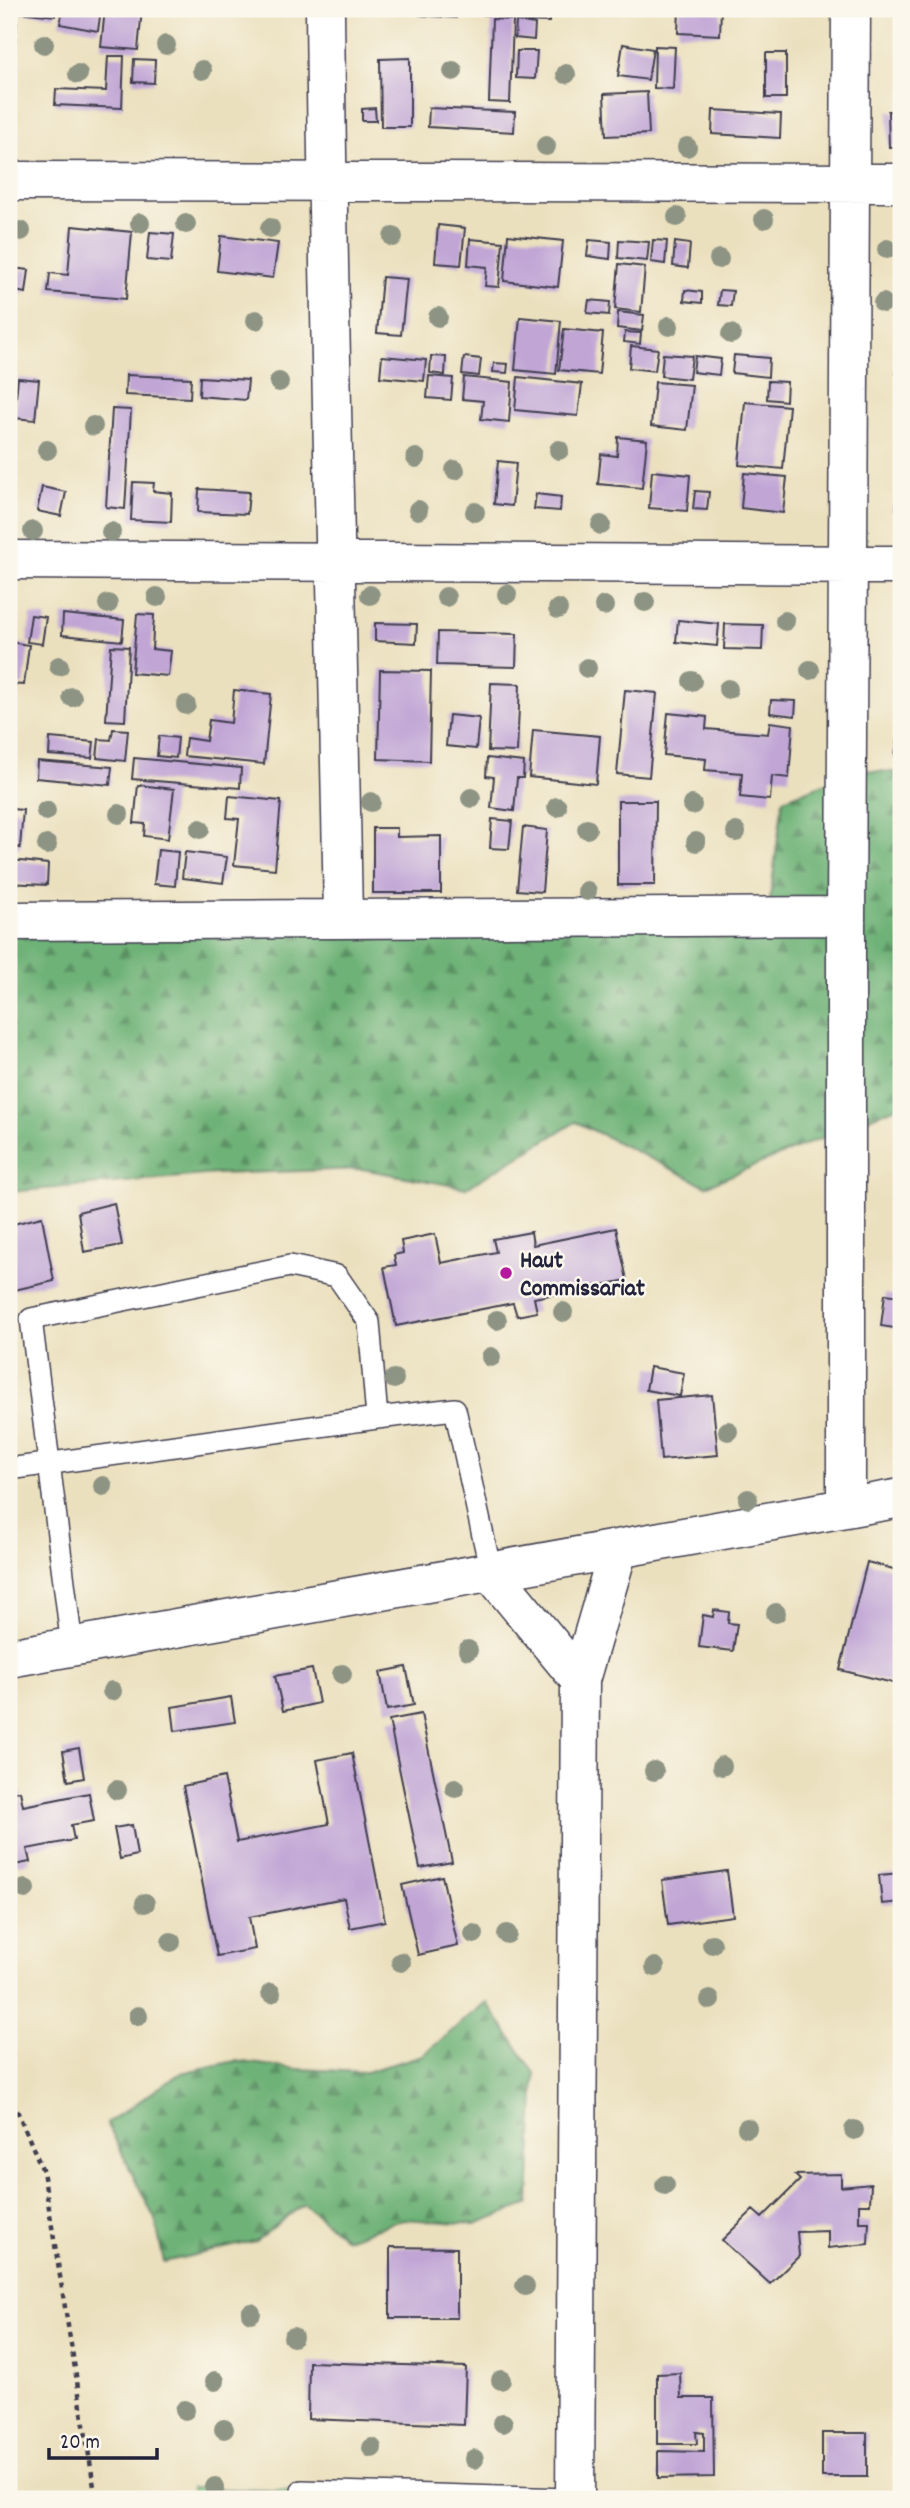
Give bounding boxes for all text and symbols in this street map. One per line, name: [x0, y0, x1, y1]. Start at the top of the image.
place label: Haut Commissariat: [520, 1245, 645, 1307]
marker: Haut Commissariat: [498, 1265, 514, 1281]
scale bar: [49, 2417, 158, 2461]
text: 20 m: [60, 2429, 100, 2459]

